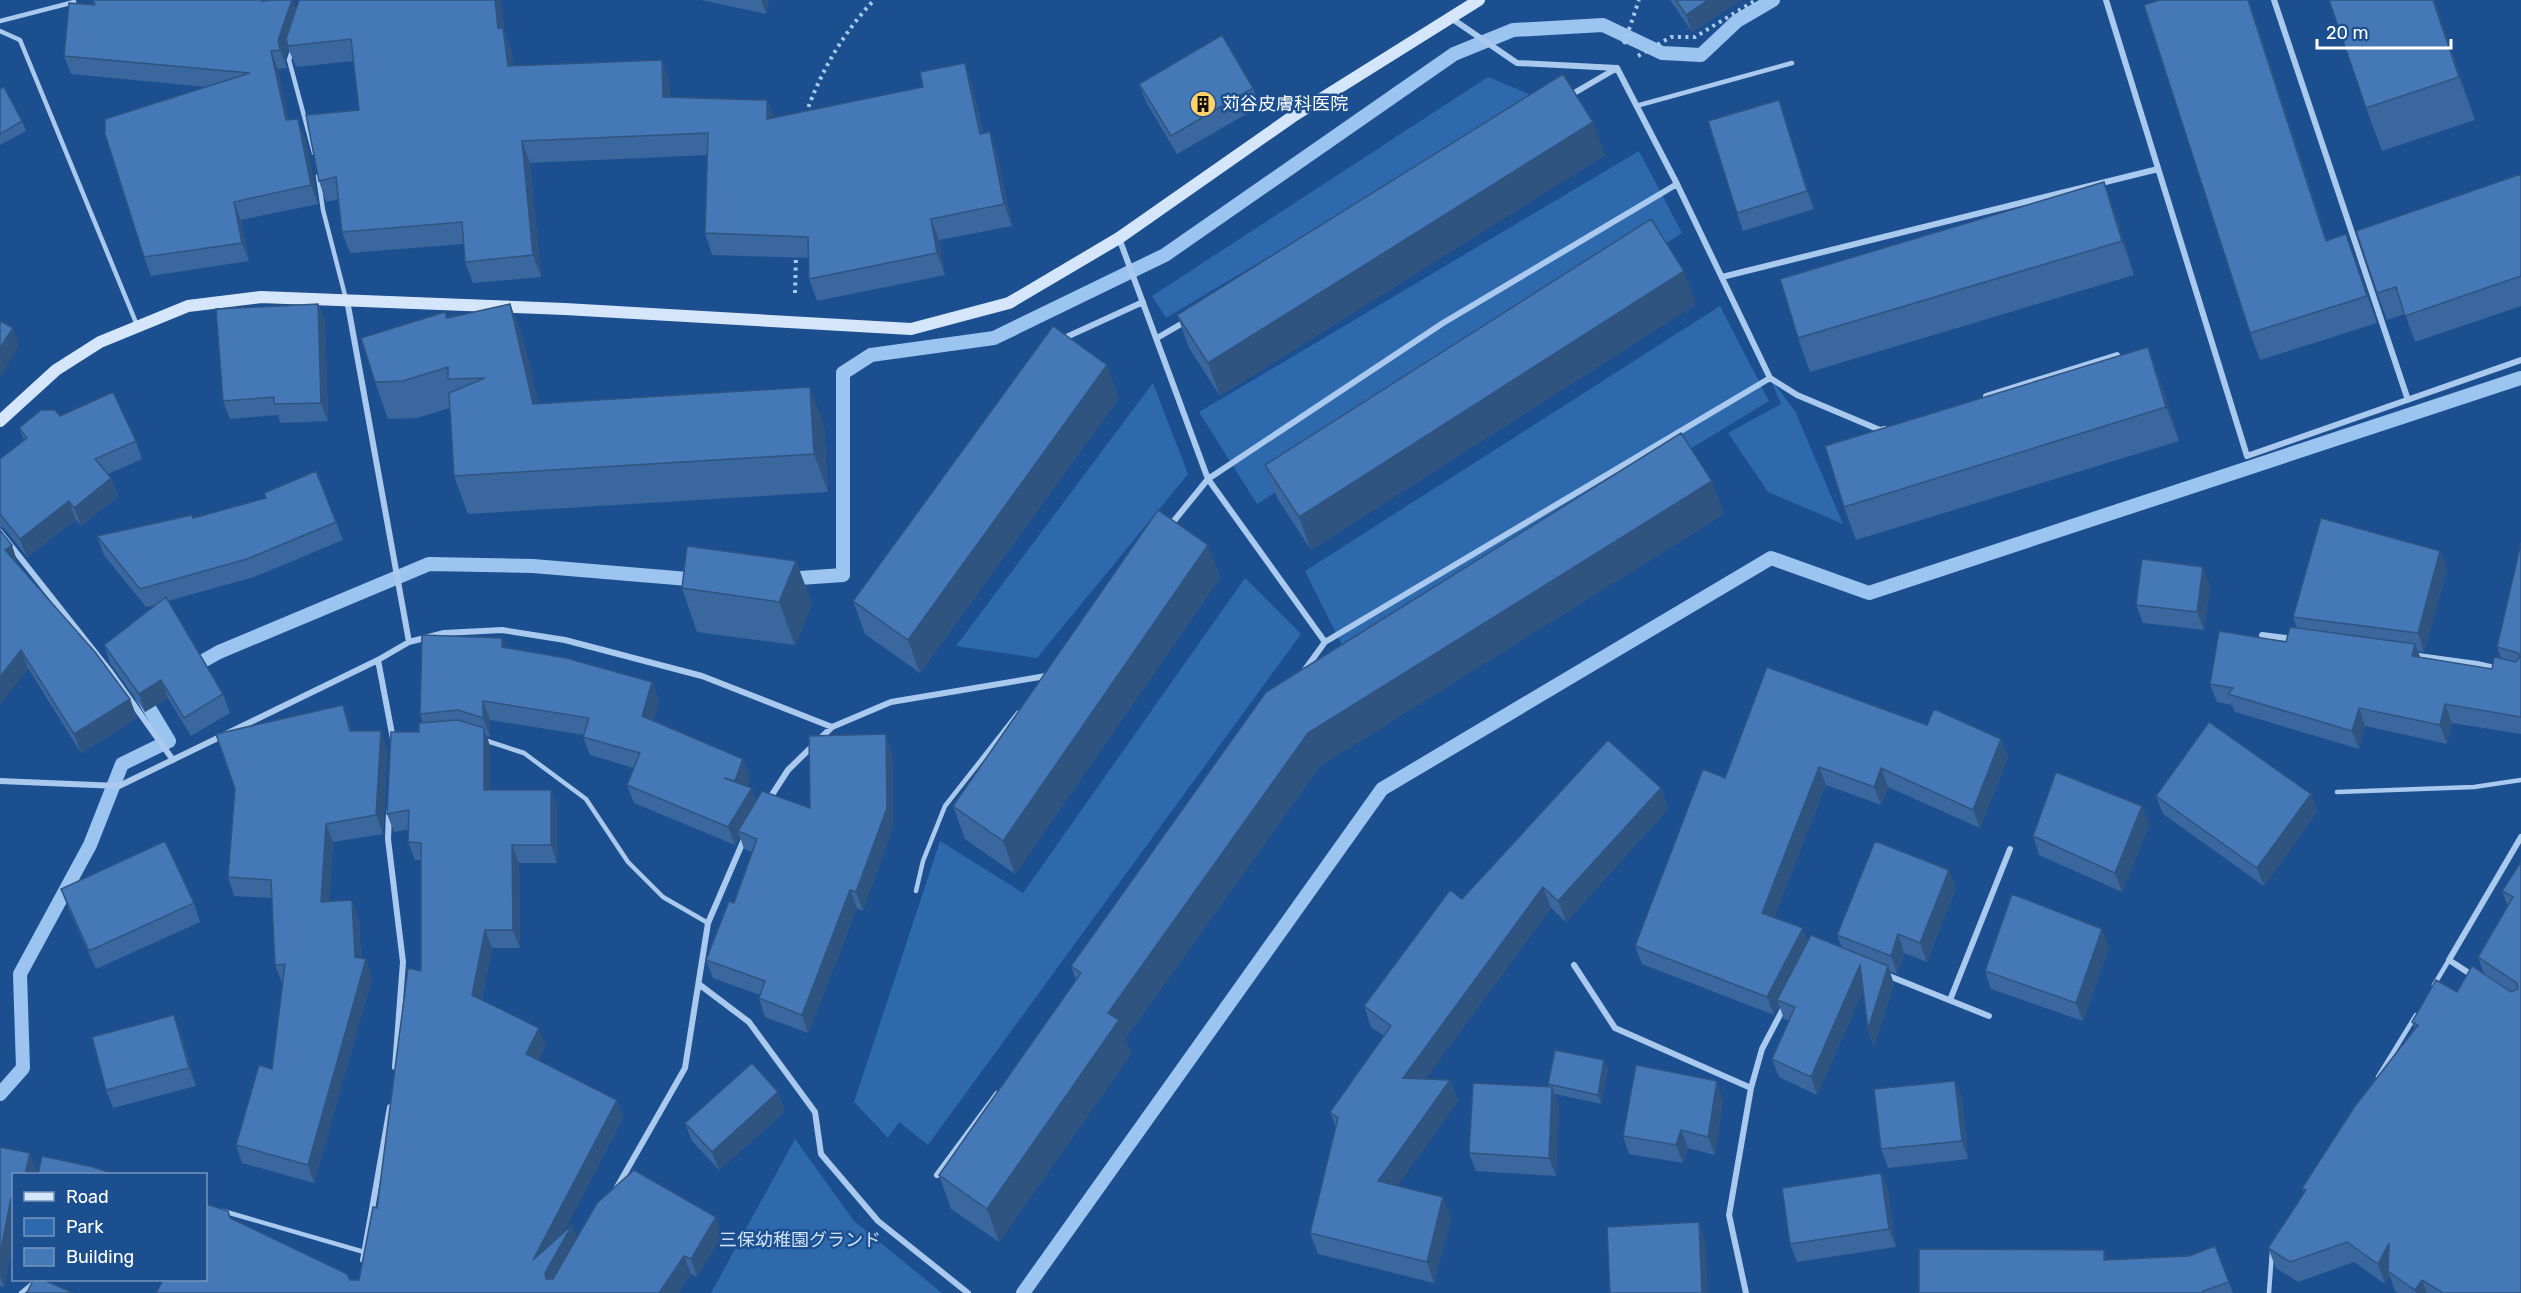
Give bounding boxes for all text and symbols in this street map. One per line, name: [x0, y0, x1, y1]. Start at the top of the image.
scale bar: [2317, 12, 2450, 50]
text: 20 m: [2326, 22, 2368, 44]
building icon: 苅谷皮膚科医院: [1188, 89, 1218, 119]
place label: 苅谷皮膚科医院: [1222, 93, 1348, 115]
legend: [12, 1173, 207, 1281]
text: Road: [66, 1186, 109, 1208]
text: Park: [66, 1216, 104, 1238]
park label: 三保幼稚園グランド: [719, 1229, 881, 1251]
text: Building: [66, 1246, 134, 1268]

